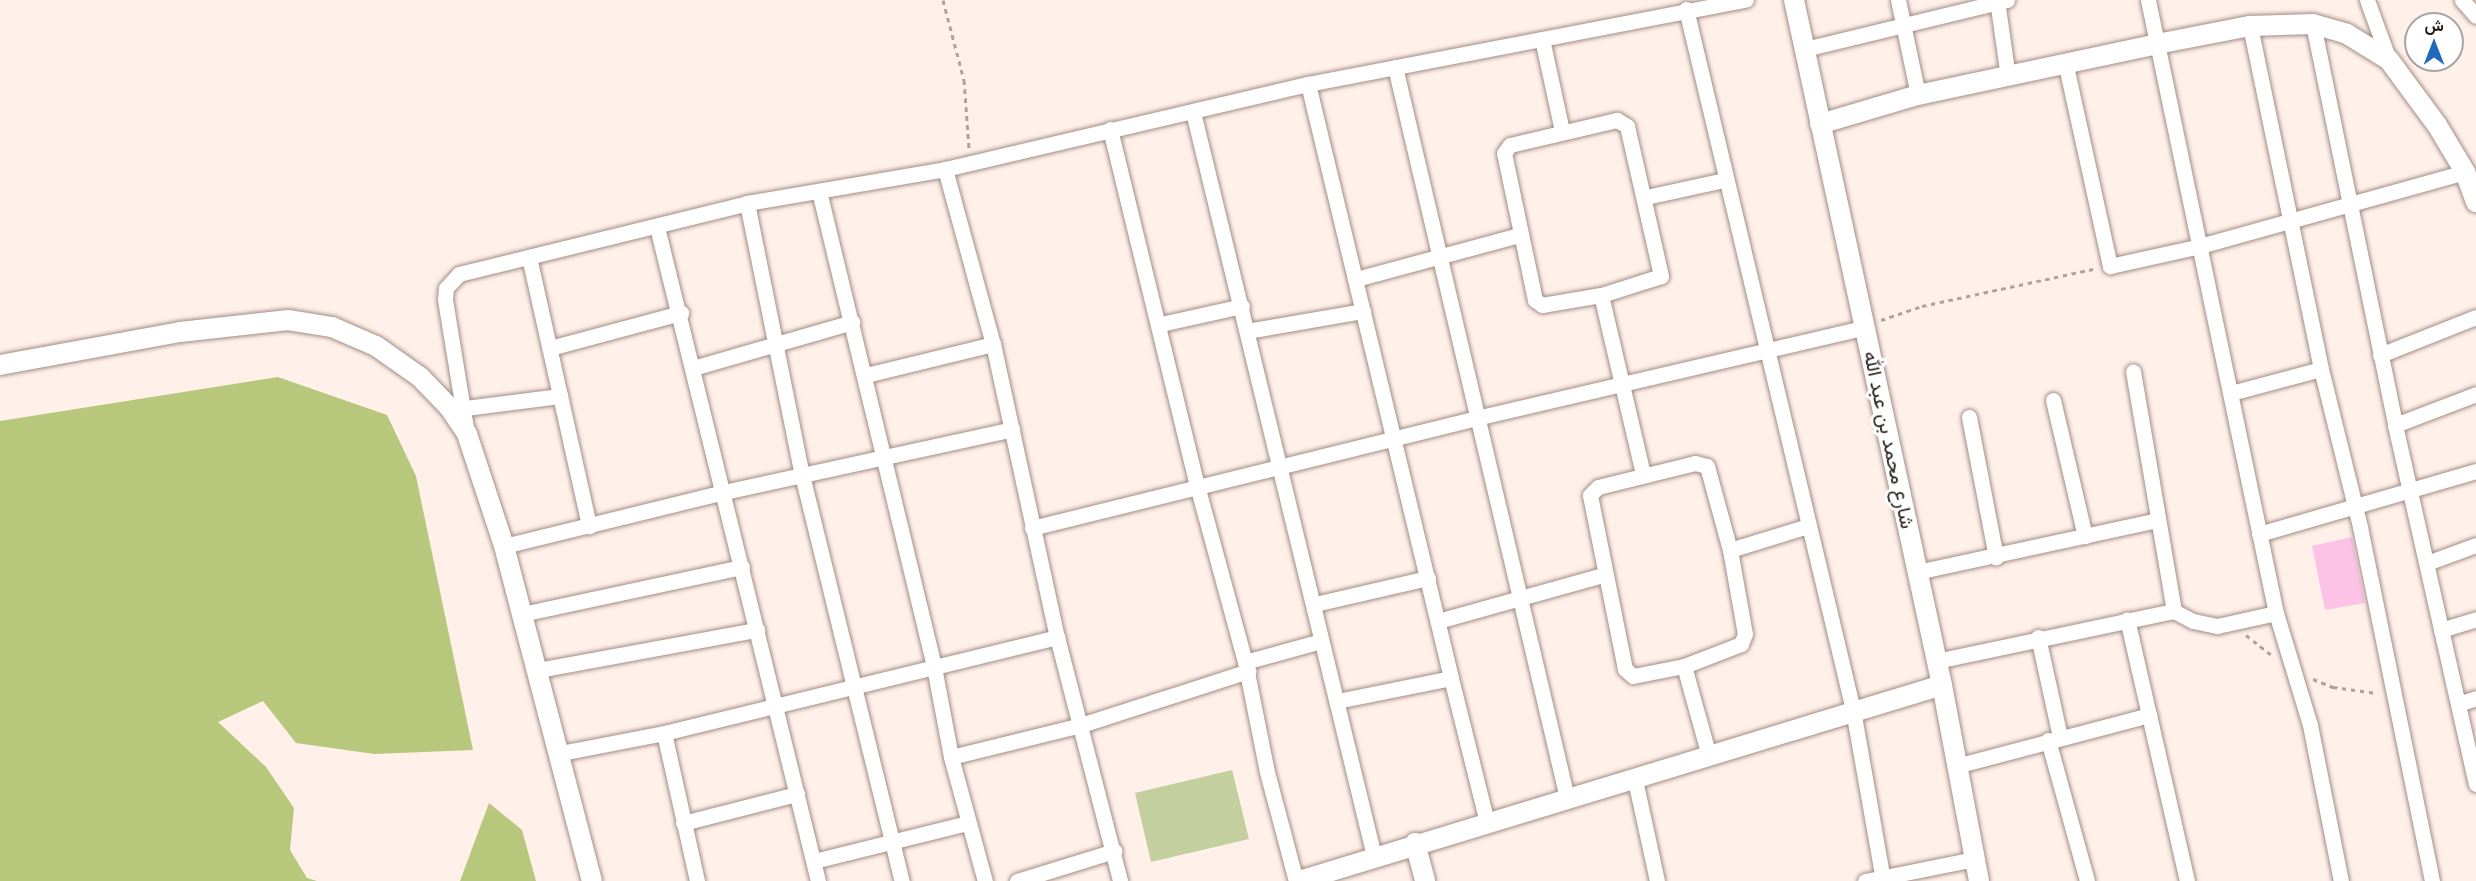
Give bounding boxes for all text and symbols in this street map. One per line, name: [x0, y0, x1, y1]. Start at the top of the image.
north arrow: [2404, 12, 2464, 72]
text: ش: [2424, 16, 2444, 36]
street label: شارع محمد بن عبد الله: [1857, 349, 1919, 531]

